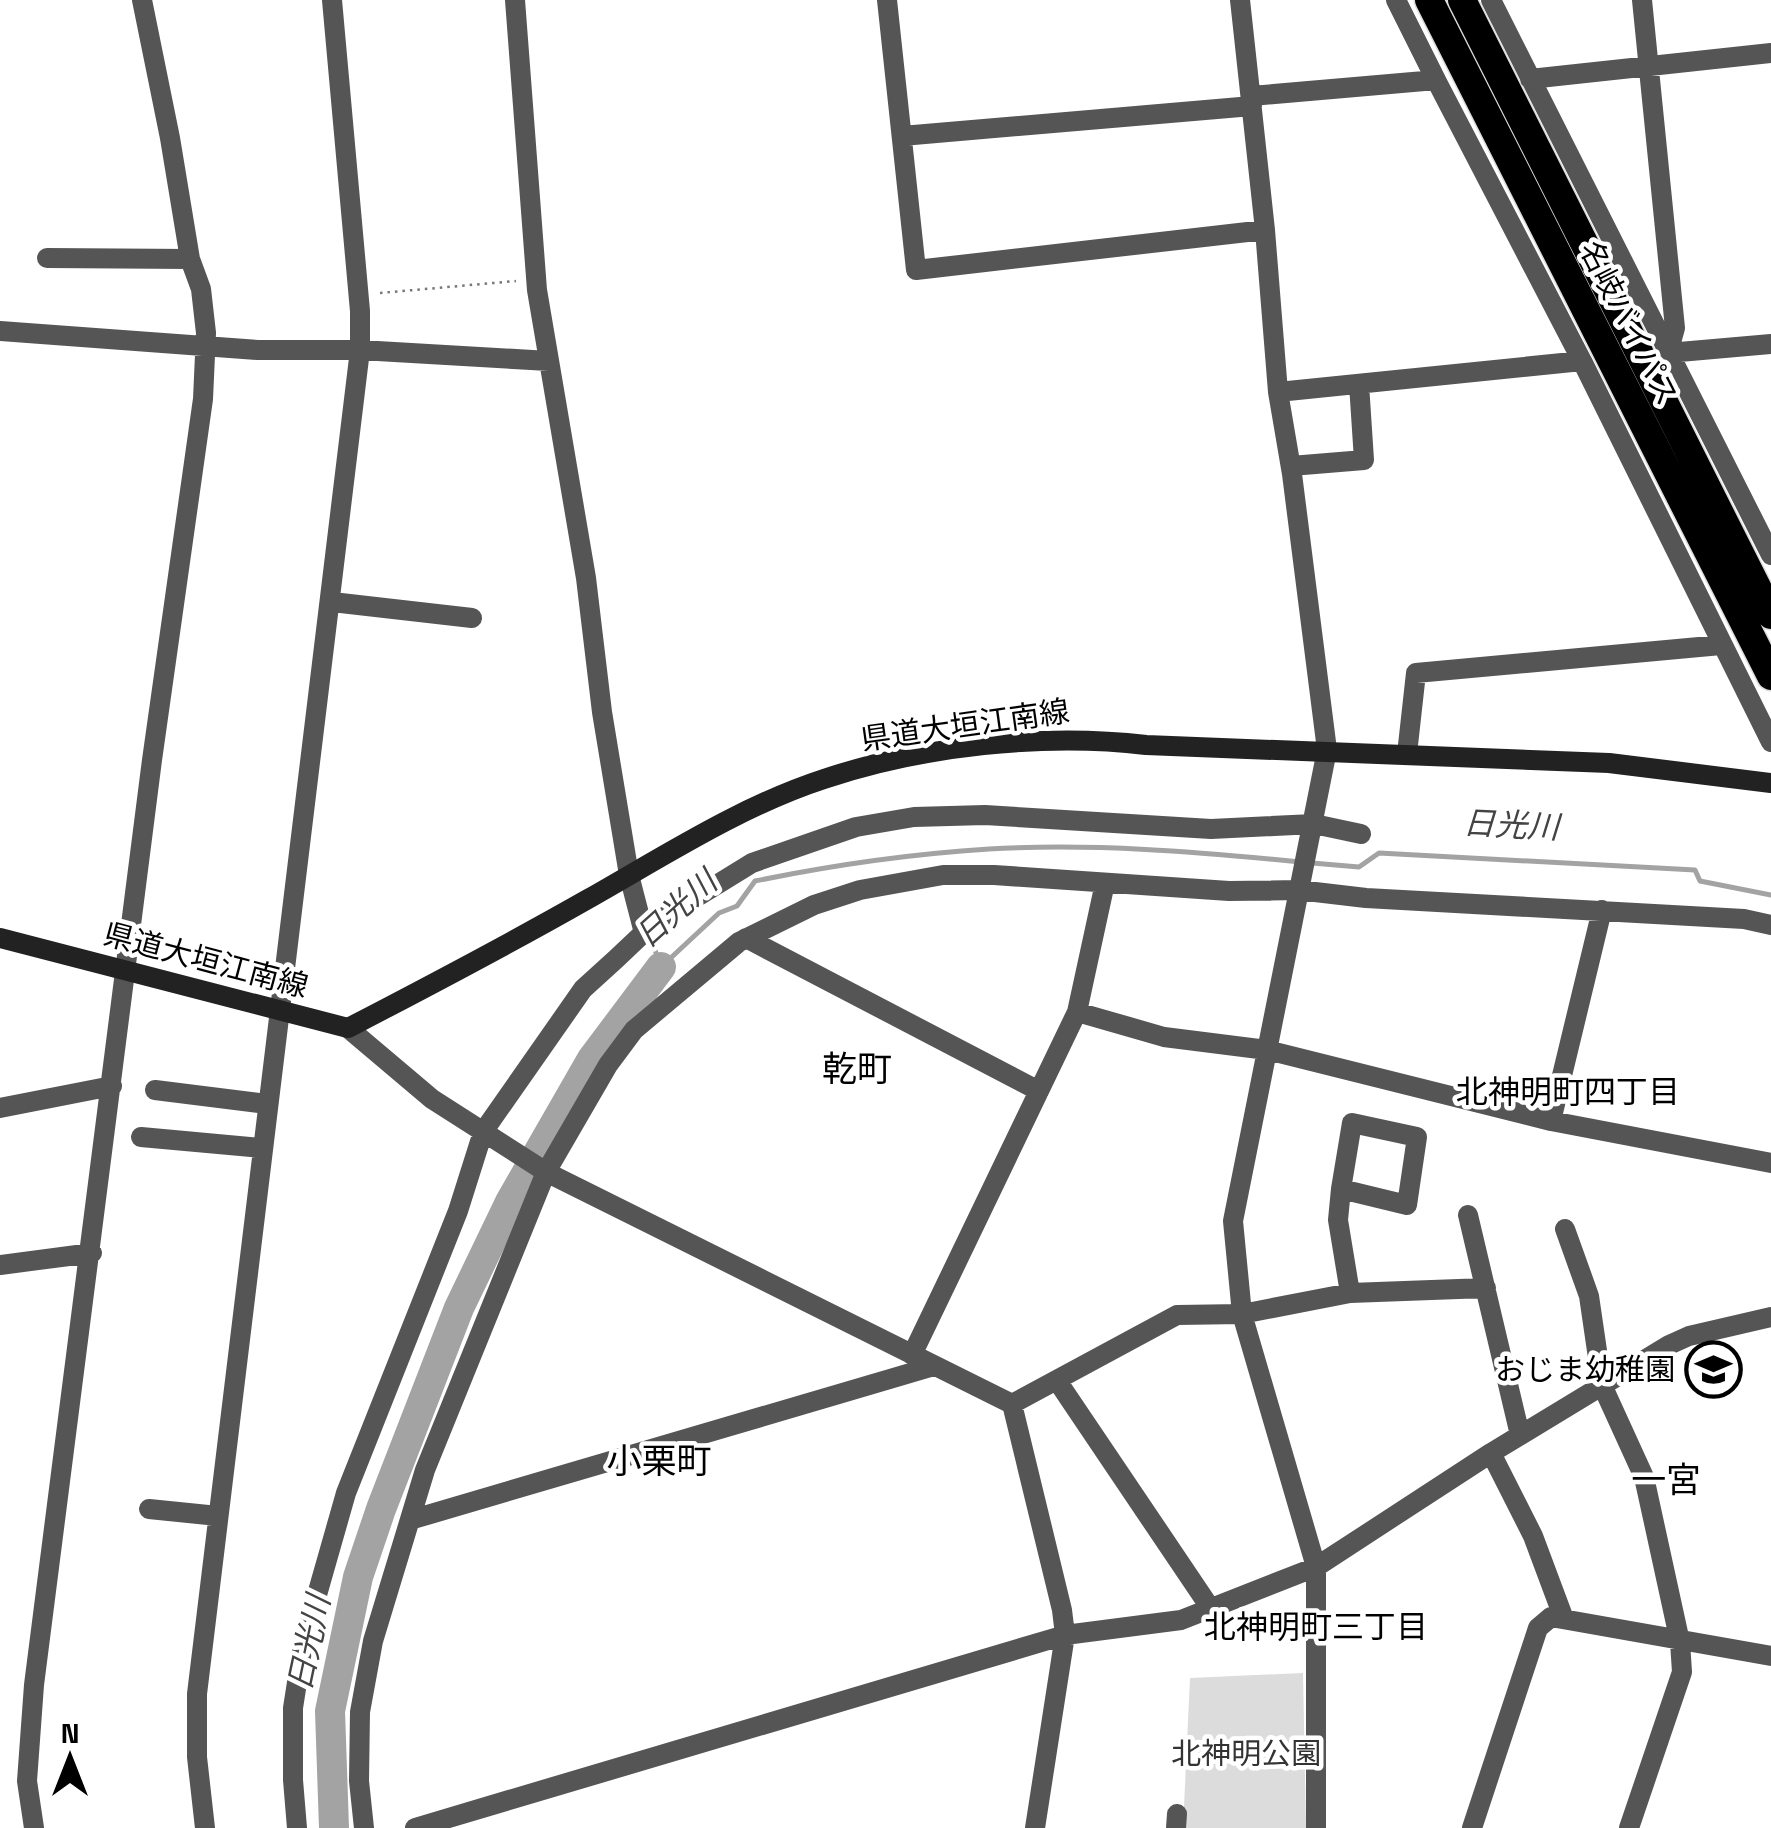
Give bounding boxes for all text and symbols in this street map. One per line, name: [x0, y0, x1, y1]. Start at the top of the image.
street label: 名岐バイパス: [1571, 234, 1687, 412]
street label: 県道大垣江南線: [858, 691, 1072, 759]
water label: 日光川: [1462, 803, 1563, 848]
water label: 日光川: [627, 860, 727, 956]
street label: 県道大垣江南線: [100, 914, 312, 1006]
district label: 乾町: [822, 1047, 892, 1091]
district label: 北神明町四丁目: [1456, 1072, 1680, 1112]
school or university icon: おじま幼稚園: [1684, 1339, 1744, 1399]
place label: おじま幼稚園: [1495, 1350, 1675, 1389]
district label: 小栗町: [606, 1439, 712, 1483]
district label: 一宮: [1631, 1458, 1701, 1502]
water label: 日光川: [279, 1589, 339, 1694]
district label: 北神明町三丁目: [1204, 1607, 1428, 1647]
north arrow: [20, 1708, 120, 1808]
text: N: [61, 1715, 79, 1751]
park label: 北神明公園: [1171, 1734, 1321, 1773]

